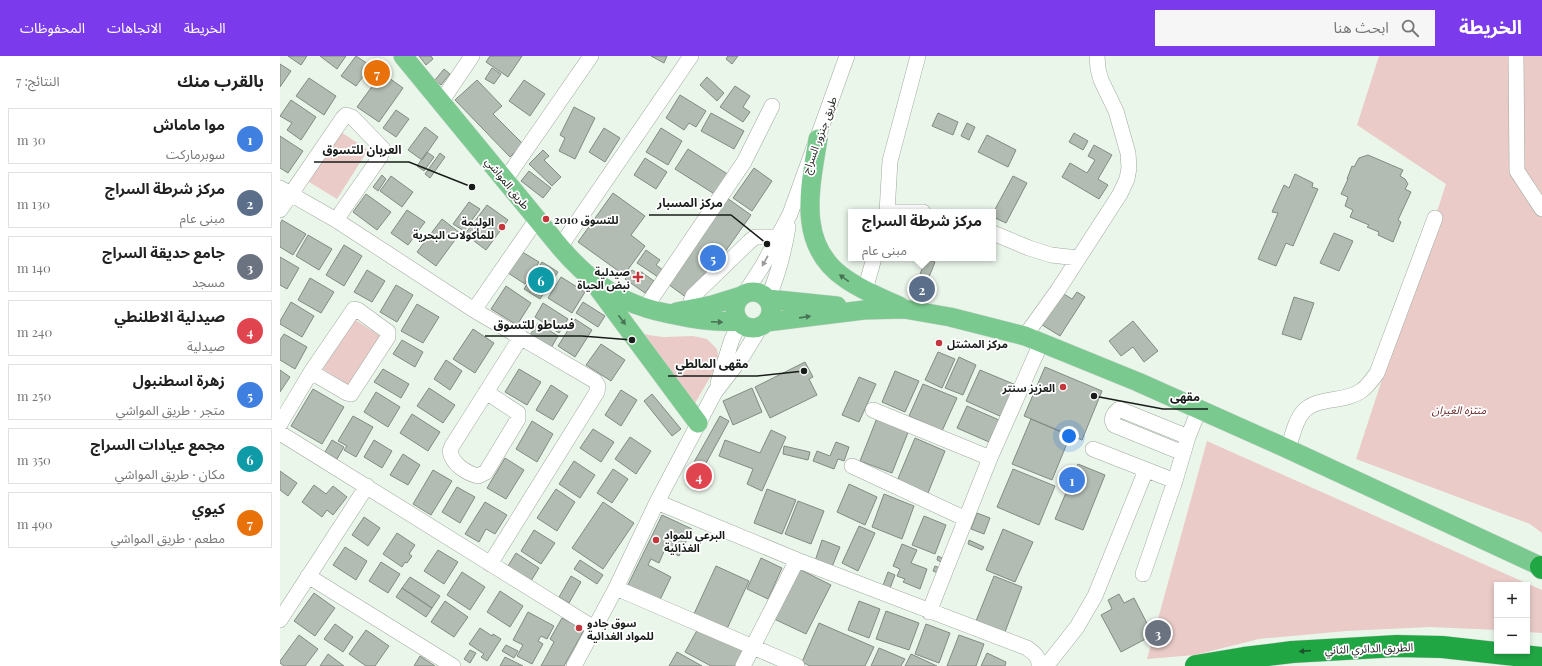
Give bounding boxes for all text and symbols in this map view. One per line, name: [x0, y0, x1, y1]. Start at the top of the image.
search box: [1155, 10, 1435, 46]
text: الخريطة: [1459, 13, 1522, 39]
text: ابحث هنا: [1333, 17, 1389, 37]
icon: search: [1399, 17, 1421, 39]
text: المحفوظات: [20, 18, 85, 37]
text: الاتجاهات: [107, 18, 162, 37]
text: الخريطة: [184, 18, 226, 37]
pin: 7: [364, 58, 390, 88]
text: بالقرب منك: [177, 69, 264, 91]
text: النتائج: 7: [16, 72, 59, 89]
street label: طريق جنزور السراج: [798, 94, 841, 176]
text: موا ماماش: [153, 114, 225, 134]
text: 30 m: [17, 131, 45, 148]
text: 1: [248, 131, 253, 148]
callout: العربان للتسوق: [314, 138, 409, 162]
text: العربان للتسوق: [323, 141, 401, 157]
text: سوبرماركت: [166, 145, 225, 162]
street label: طريق المواشي: [480, 154, 534, 214]
text: مركز شرطة السراج: [105, 178, 225, 198]
callout: مركز المسبار: [649, 191, 731, 215]
text: مركز المسبار: [656, 194, 723, 210]
text: 130 m: [17, 195, 50, 212]
text: 2: [247, 195, 253, 212]
text: مبنى عام: [180, 209, 225, 226]
popup: [848, 209, 996, 261]
text: مركز شرطة السراج: [862, 210, 982, 230]
place label: 2010 للتسوق: [554, 212, 618, 227]
place label: الوليمة للمأكولات البحرية: [413, 214, 494, 242]
marker: 2010 للتسوق: [541, 214, 551, 224]
marker: الوليمة للمأكولات البحرية: [497, 222, 507, 232]
text: مبنى عام: [862, 241, 907, 258]
text: جامع حديقة السراج: [102, 242, 225, 262]
pin: 5: [700, 243, 726, 273]
one-way arrow: [762, 255, 769, 266]
text: 140 m: [17, 259, 51, 276]
text: 3: [247, 259, 253, 276]
place label: صيدلية نبض الحياة: [577, 264, 630, 292]
pin: 6: [528, 265, 554, 295]
marker: صيدلية نبض الحياة: [633, 272, 643, 282]
text: مسجد: [192, 273, 225, 290]
one-way arrow: [839, 274, 850, 282]
pin: 2: [909, 274, 935, 304]
text: صيدلية الاطلنطي: [114, 306, 225, 326]
callout: فساطو للتسوق: [485, 312, 582, 336]
one-way arrow: [617, 314, 626, 325]
one-way arrow: [799, 314, 812, 320]
text: فساطو للتسوق: [493, 316, 575, 332]
one-way arrow: [711, 319, 724, 325]
text: 240 m: [17, 323, 52, 340]
text: 4: [247, 323, 253, 340]
place label: مركز المشتل: [947, 336, 1008, 351]
text: صيدلية: [187, 337, 225, 354]
marker: مركز المشتل: [934, 338, 944, 348]
callout: مقهى المالطي: [668, 352, 757, 376]
text: مقهى المالطي: [675, 355, 749, 374]
text: زهرة اسطنبول: [133, 370, 225, 390]
place label: العزيز سنتر: [1001, 380, 1055, 395]
marker: العزيز سنتر: [1058, 382, 1068, 392]
callout: مقهى: [1163, 385, 1208, 409]
text: 250 m: [17, 387, 51, 404]
text: 5: [247, 387, 253, 404]
text: مقهى: [1170, 388, 1200, 404]
text: متجر · طريق المواشي: [116, 401, 225, 418]
park label: منتزه الغيران: [1432, 402, 1486, 417]
your location: [1059, 426, 1079, 446]
text: مجمع عيادات السراج: [90, 434, 225, 454]
text: 350 m: [17, 451, 51, 468]
text: 6: [246, 451, 254, 468]
pin: 4: [686, 461, 712, 491]
text: مكان · طريق المواشي: [115, 465, 225, 482]
pin: 1: [1059, 465, 1085, 495]
text: كيوي: [192, 498, 225, 518]
text: 490 m: [17, 515, 53, 532]
text: 7: [247, 515, 253, 532]
place label: البرعي للمواد الغذائية: [664, 527, 725, 555]
text: مطعم · طريق المواشي: [111, 529, 225, 546]
marker: البرعي للمواد الغذائية: [651, 535, 661, 545]
map controls: [1494, 582, 1530, 654]
button: +: [1494, 582, 1530, 618]
place label: سوق جادو للمواد الغدائية: [587, 615, 654, 643]
pin: 3: [1145, 618, 1171, 648]
button: −: [1494, 618, 1530, 654]
marker: سوق جادو للمواد الغدائية: [574, 623, 584, 633]
street label: الطريق الدائري الثاني: [1325, 639, 1414, 660]
one-way arrow: [1299, 648, 1311, 655]

